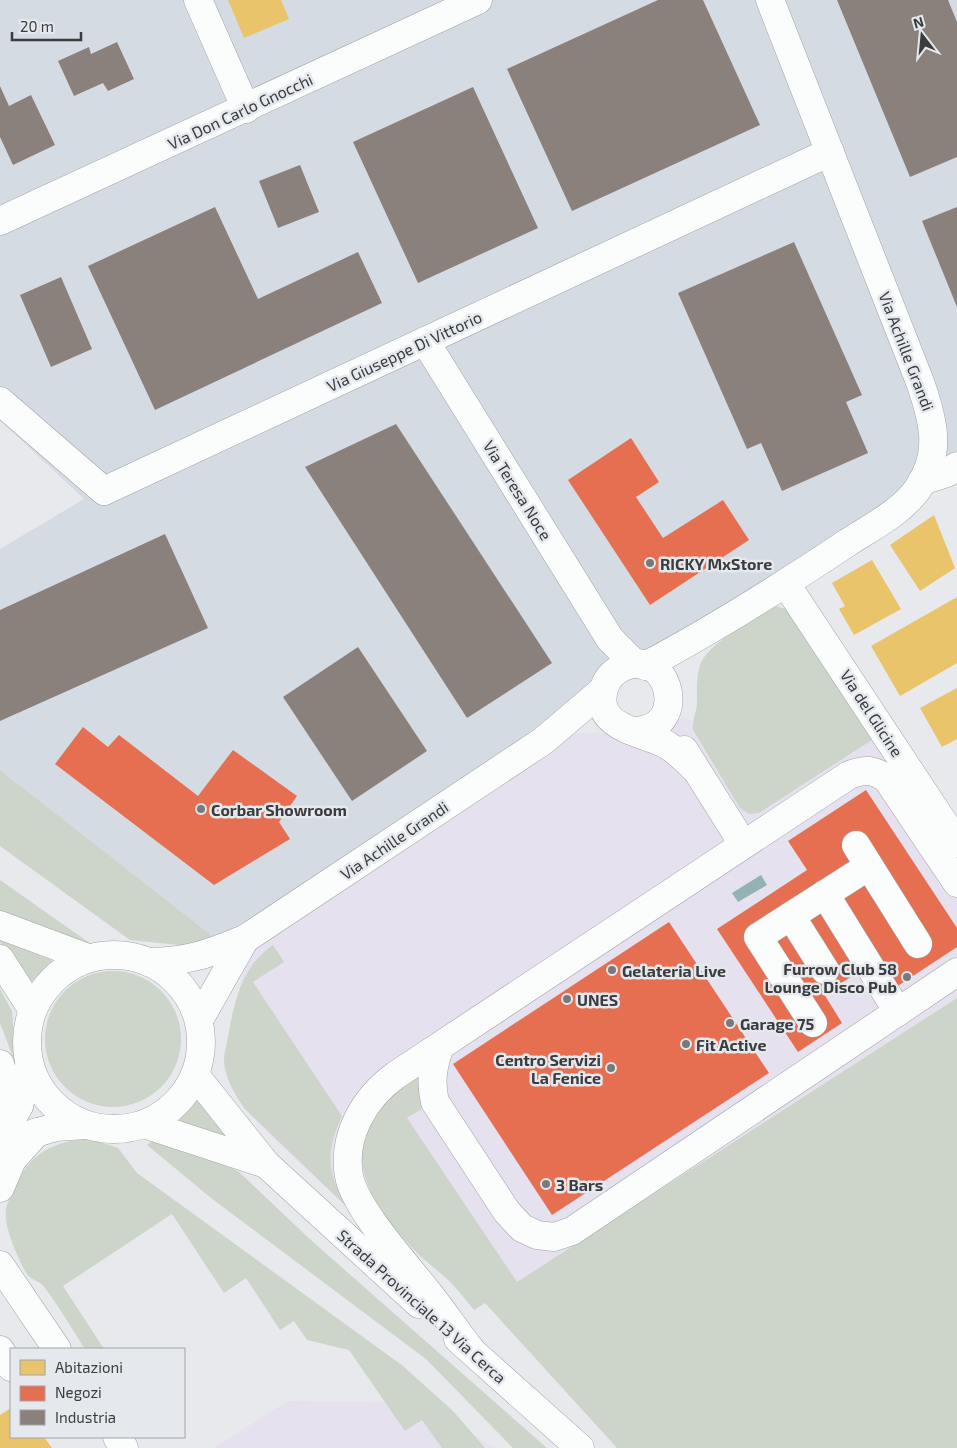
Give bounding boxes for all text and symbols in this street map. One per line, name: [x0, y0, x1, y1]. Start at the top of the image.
scale bar: [12, 10, 81, 42]
north arrow: [897, 10, 947, 60]
text: N: [911, 12, 925, 32]
text: 20 m: [20, 17, 54, 35]
street label: Via Don Carlo Gnocchi: [165, 69, 315, 153]
street label: Via Achille Grandi: [876, 289, 938, 413]
street label: Via Giuseppe Di Vittorio: [323, 307, 485, 395]
street label: Via Teresa Noce: [480, 437, 556, 543]
place label: RICKY MxStore: [660, 554, 772, 573]
marker: RICKY MxStore: [644, 557, 656, 569]
street label: Via del Glicine: [837, 666, 907, 760]
street label: Via Achille Grandi: [336, 797, 452, 883]
place label: Corbar Showroom: [211, 800, 347, 819]
marker: Corbar Showroom: [195, 803, 207, 815]
place label: Furrow Club 58 Lounge Disco Pub: [765, 959, 897, 996]
place label: Gelateria Live: [622, 961, 726, 980]
marker: Gelateria Live: [606, 964, 618, 976]
marker: Furrow Club 58 Lounge Disco Pub: [901, 971, 913, 983]
place label: UNES: [577, 990, 618, 1009]
marker: UNES: [561, 993, 573, 1005]
place label: Garage 75: [740, 1014, 815, 1033]
marker: Garage 75: [724, 1017, 736, 1029]
place label: Fit Active: [696, 1035, 766, 1054]
marker: Fit Active: [680, 1038, 692, 1050]
place label: Centro Servizi La Fenice: [495, 1050, 601, 1087]
marker: Centro Servizi La Fenice: [605, 1062, 617, 1074]
place label: 3 Bars: [556, 1175, 603, 1194]
marker: 3 Bars: [540, 1178, 552, 1190]
street label: Strada Provinciale 13 Via Cerca: [334, 1225, 510, 1387]
legend: [10, 1348, 185, 1438]
text: Abitazioni: [55, 1358, 123, 1376]
text: Negozi: [55, 1383, 102, 1401]
text: Industria: [55, 1408, 116, 1426]

